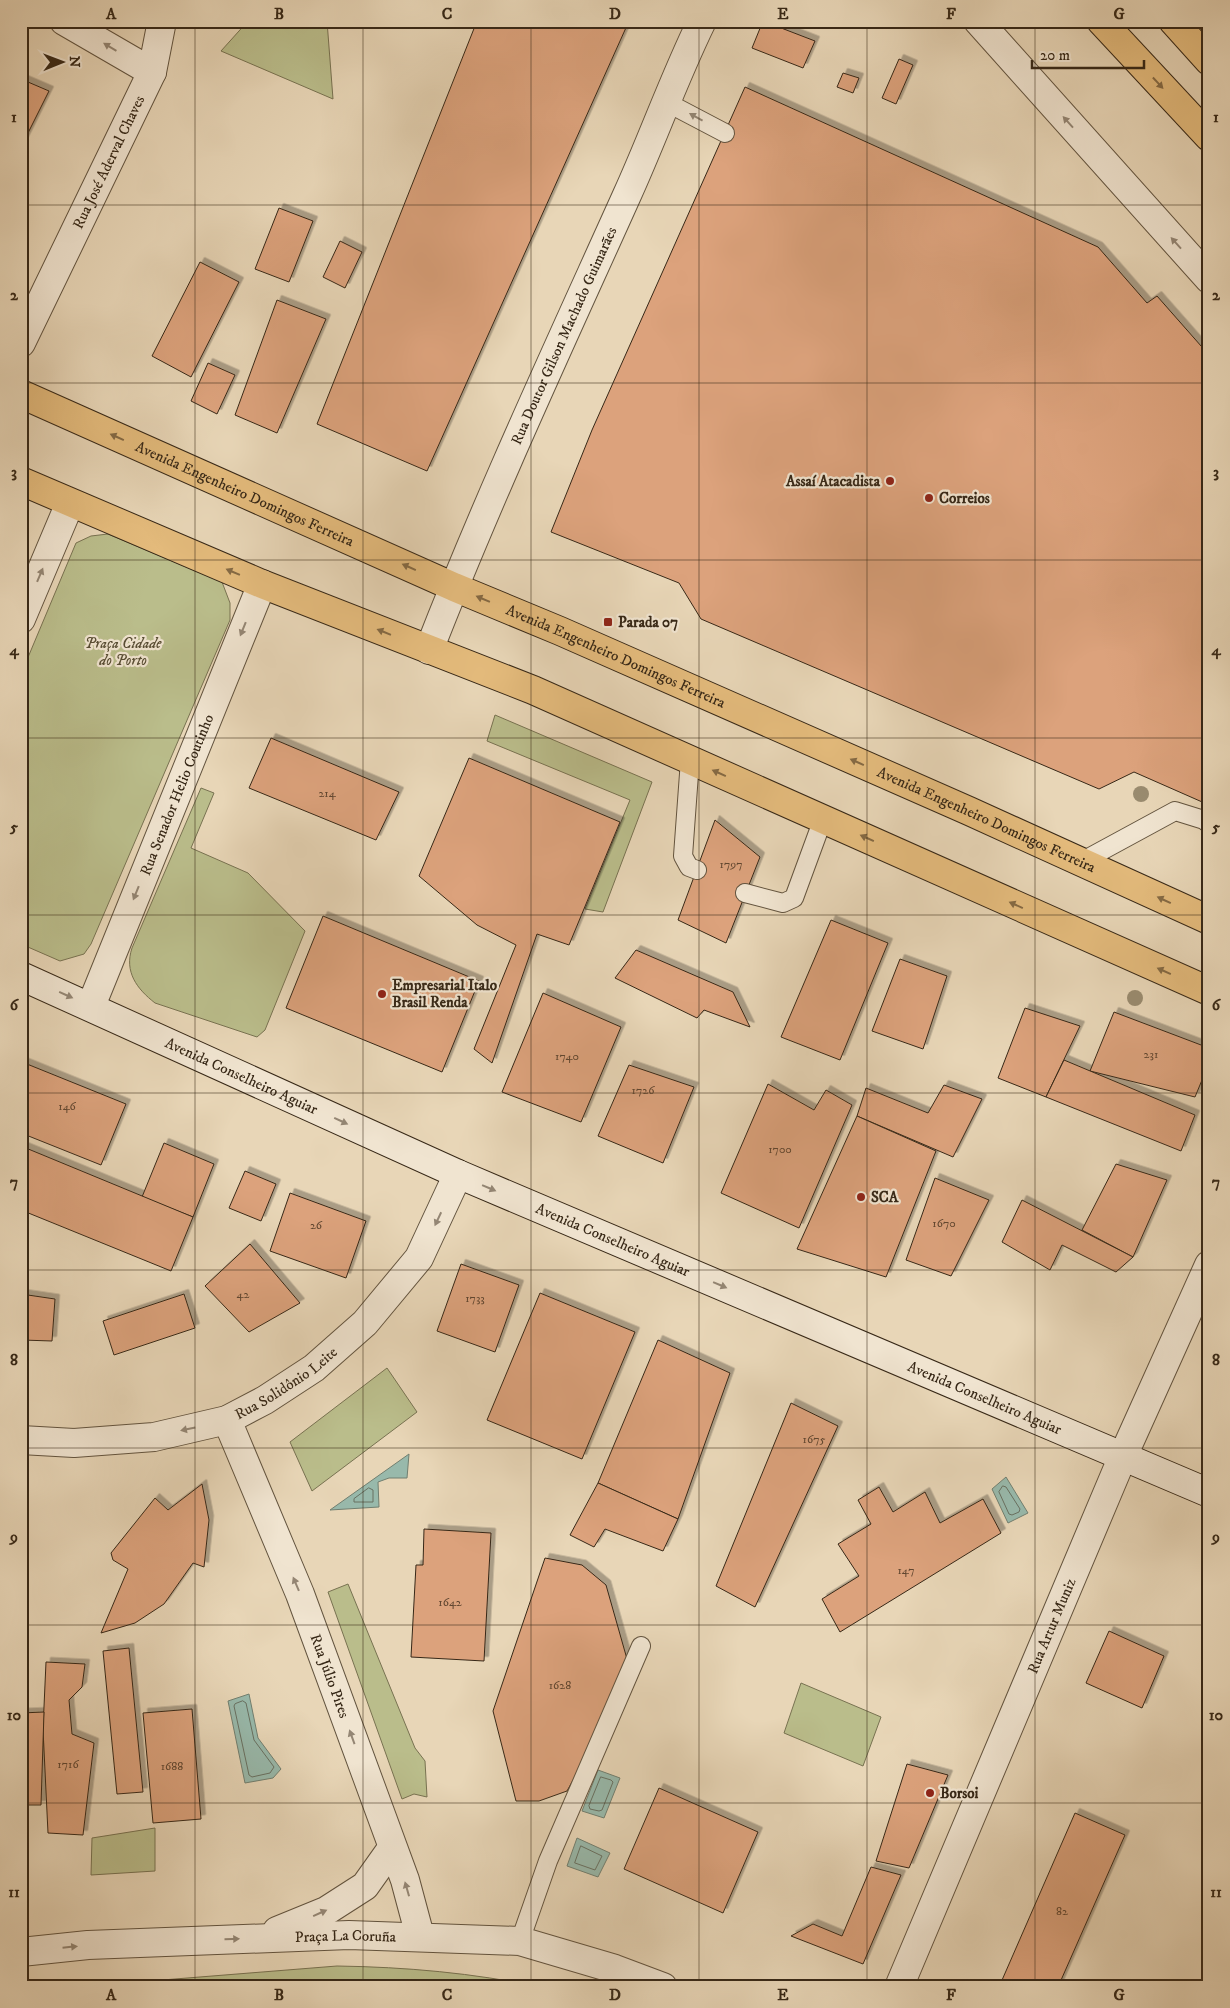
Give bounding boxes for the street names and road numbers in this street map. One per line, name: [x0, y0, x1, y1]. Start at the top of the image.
street label: Rua José Aderval Chaves: [68, 92, 149, 232]
street label: Rua Doutor Gilson Machado Guimarães: [506, 224, 621, 448]
street label: Avenida Engenheiro Domingos Ferreira: [133, 437, 358, 551]
street label: Avenida Engenheiro Domingos Ferreira: [503, 600, 729, 712]
street label: Rua Senador Helio Coutinho: [135, 711, 218, 878]
street label: Avenida Engenheiro Domingos Ferreira: [874, 762, 1099, 877]
street label: Avenida Conselheiro Aguiar: [162, 1033, 321, 1119]
street label: Avenida Conselheiro Aguiar: [533, 1199, 693, 1281]
street label: Rua Solidônio Leite: [232, 1342, 341, 1424]
street label: Avenida Conselheiro Aguiar: [905, 1357, 1065, 1439]
street label: Rua Artur Muniz: [1023, 1575, 1080, 1676]
street label: Rua Júlio Pires: [306, 1631, 354, 1721]
street label: Praça La Coruña: [294, 1925, 397, 1947]

